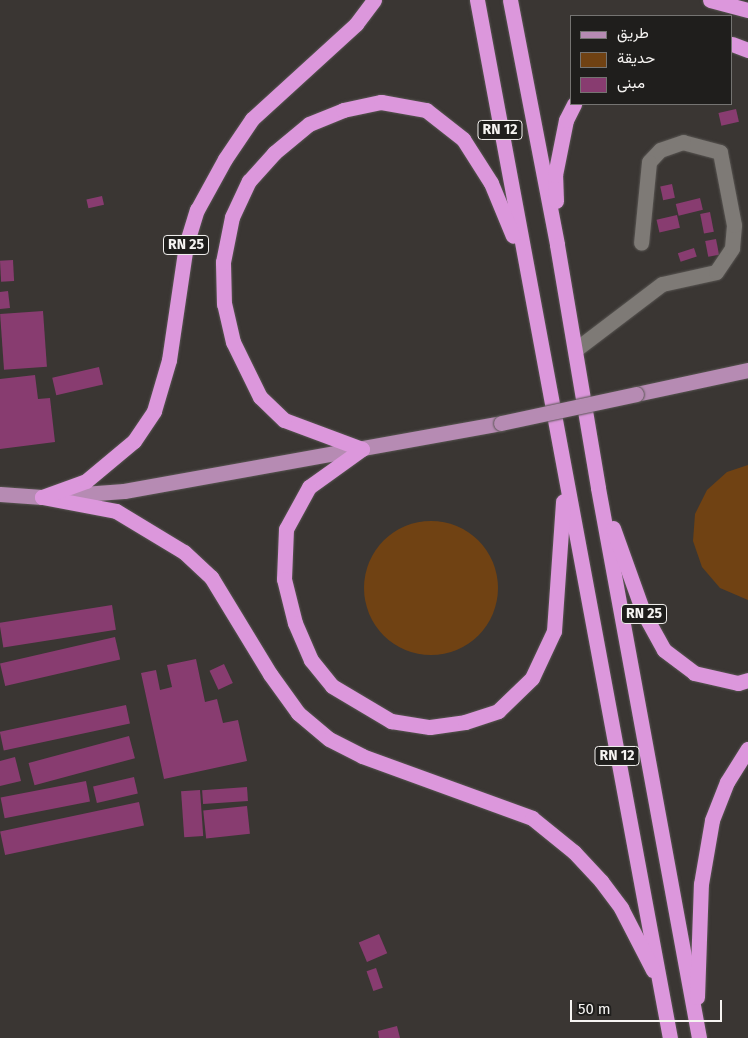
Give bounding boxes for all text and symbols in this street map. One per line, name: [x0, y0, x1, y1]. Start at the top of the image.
legend: [570, 15, 733, 105]
text: طريق: [617, 24, 649, 42]
text: حديقة: [617, 49, 655, 67]
text: مبنى: [617, 74, 645, 92]
road number: RN 12: [478, 118, 522, 142]
road number: RN 25: [162, 234, 210, 256]
road number: RN 25: [620, 602, 668, 626]
road number: RN 12: [594, 744, 640, 768]
scale bar: [573, 990, 726, 1022]
text: 50 m: [578, 1000, 611, 1018]

